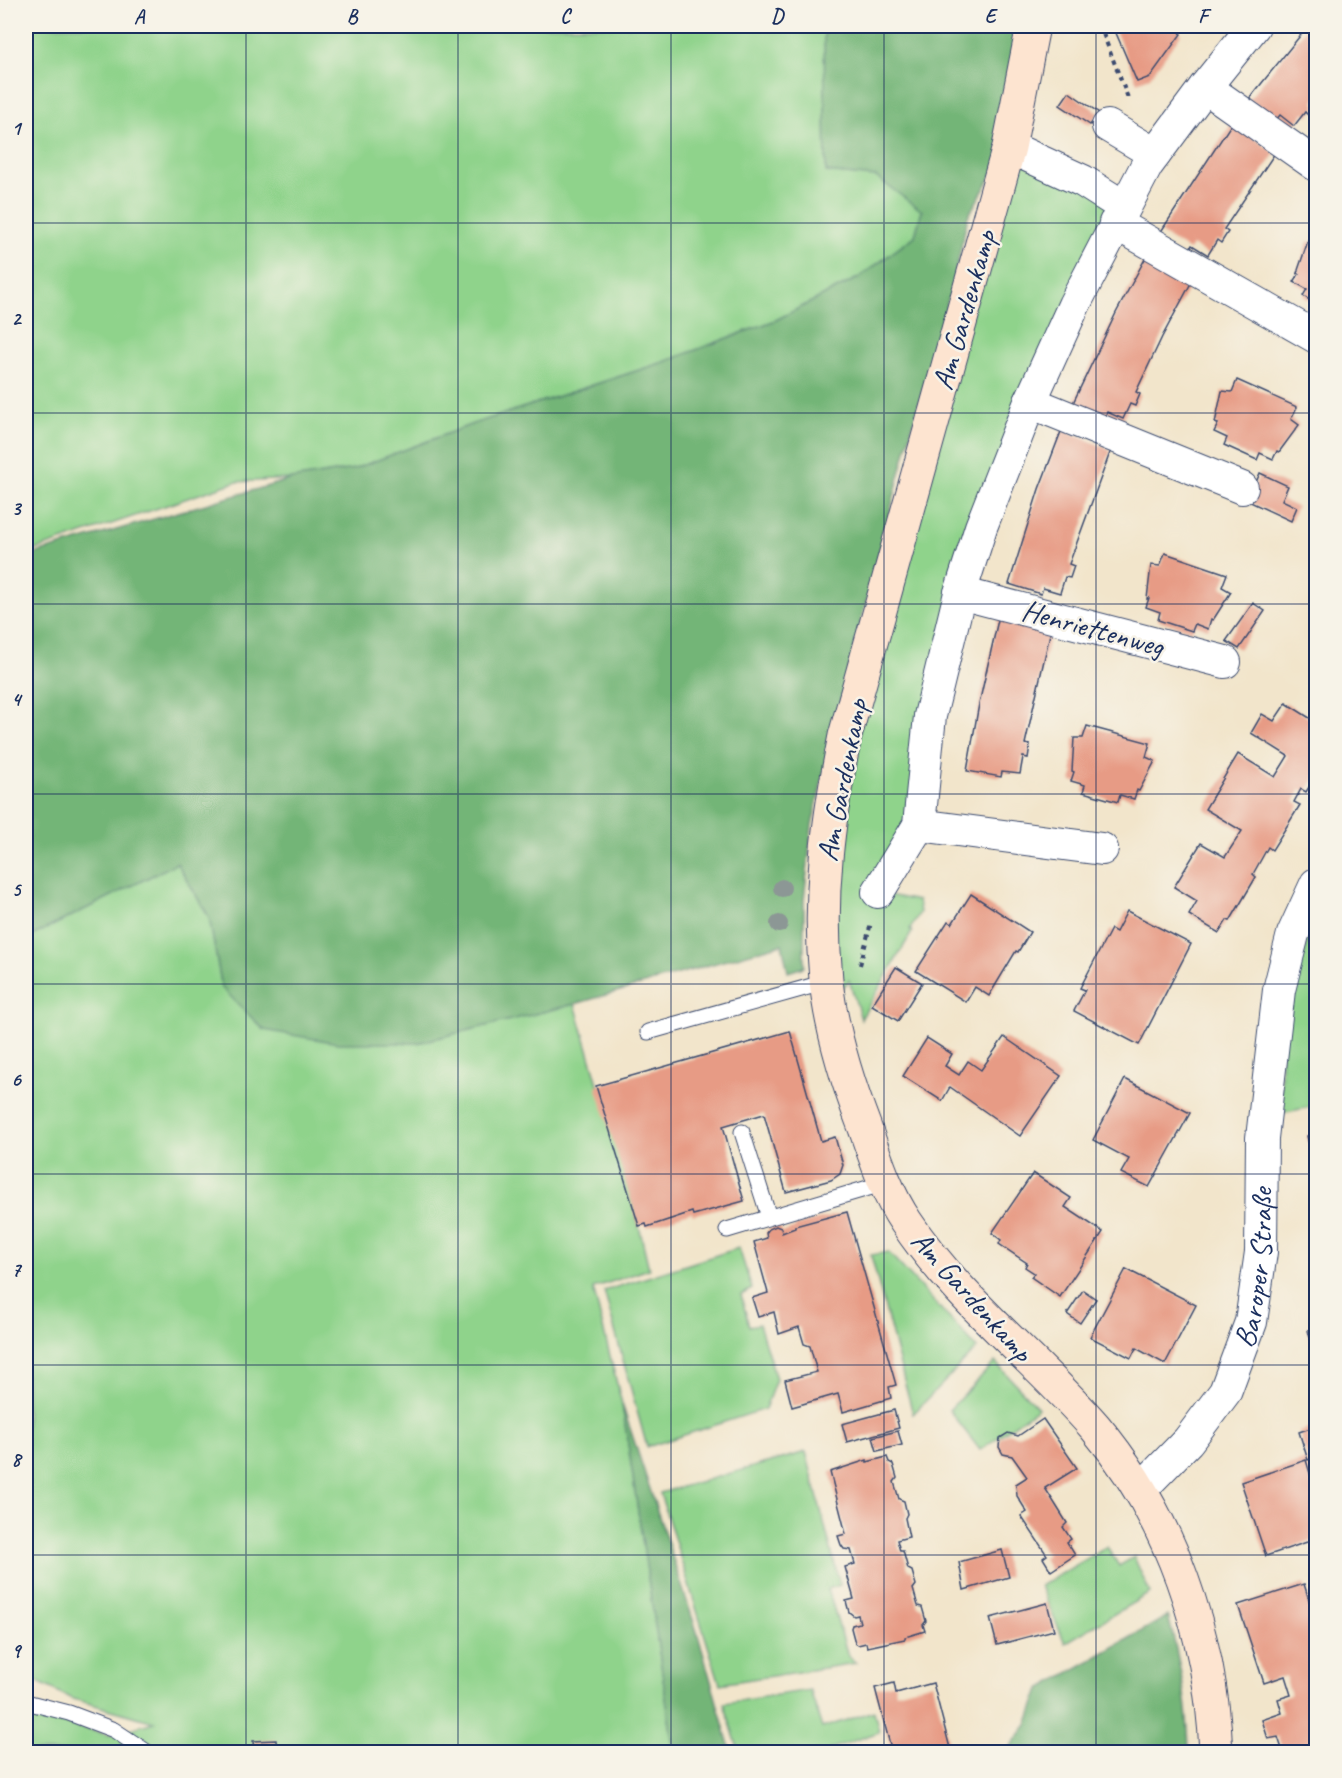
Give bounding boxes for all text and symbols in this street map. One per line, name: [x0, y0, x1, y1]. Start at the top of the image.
text: A: [134, 4, 146, 29]
text: B: [347, 4, 359, 29]
text: C: [560, 4, 572, 29]
text: D: [771, 4, 785, 29]
text: E: [985, 4, 999, 29]
text: F: [1198, 4, 1212, 29]
text: 1: [12, 116, 23, 141]
street label: Am Gardenkamp: [923, 224, 1005, 394]
text: 2: [12, 306, 23, 331]
text: 3: [12, 496, 23, 521]
street label: Henriettenweg: [1018, 591, 1169, 666]
text: 4: [12, 687, 24, 712]
street label: Am Gardenkamp: [808, 694, 877, 864]
text: 5: [12, 877, 23, 902]
text: 6: [11, 1067, 22, 1092]
street label: Baroper Straße: [1224, 1186, 1281, 1352]
street label: Am Gardenkamp: [903, 1222, 1042, 1371]
text: 7: [12, 1257, 23, 1282]
text: 8: [12, 1447, 24, 1472]
text: 9: [12, 1638, 23, 1663]

